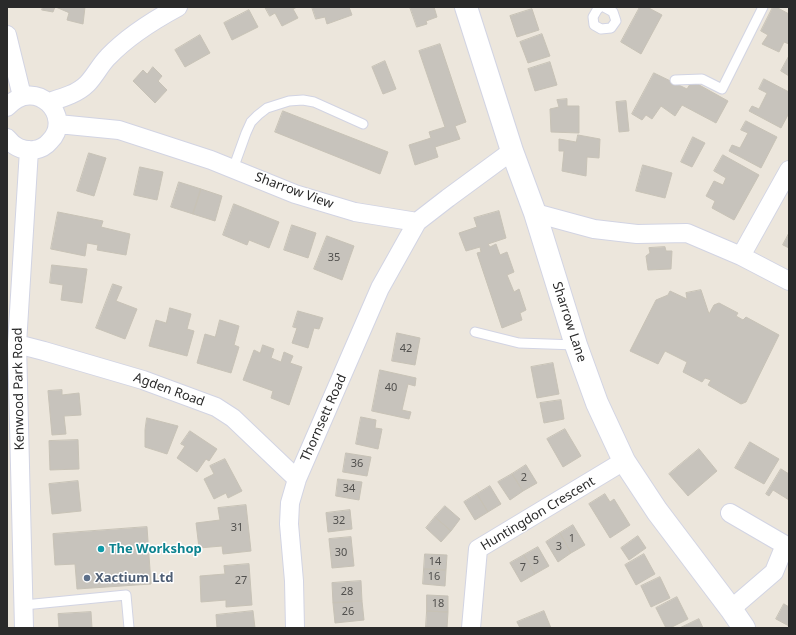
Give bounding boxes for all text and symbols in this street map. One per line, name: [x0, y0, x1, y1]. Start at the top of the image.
street label: Sharrow View: [253, 170, 335, 212]
house number: 35: [328, 251, 340, 265]
street label: Sharrow Lane: [549, 280, 589, 364]
street label: Kenwood Park Road: [10, 327, 28, 451]
house number: 42: [400, 342, 412, 356]
street label: Agden Road: [131, 370, 207, 410]
street label: Thornsett Road: [298, 372, 350, 464]
house number: 40: [385, 381, 397, 395]
house number: 36: [351, 457, 363, 471]
house number: 2: [521, 471, 527, 485]
street label: Huntingdon Crescent: [478, 474, 598, 554]
house number: 34: [343, 482, 355, 496]
house number: 32: [333, 514, 345, 528]
house number: 31: [231, 521, 243, 535]
house number: 1: [569, 532, 575, 546]
house number: 3: [556, 540, 562, 554]
place label: The Workshop: [109, 541, 202, 557]
marker: The Workshop: [96, 544, 106, 554]
house number: 30: [335, 546, 347, 560]
house number: 5: [533, 554, 539, 568]
house number: 14: [429, 555, 441, 569]
house number: 7: [520, 561, 526, 575]
place label: Xactium Ltd: [95, 570, 173, 586]
house number: 16: [428, 570, 440, 584]
marker: Xactium Ltd: [82, 573, 92, 583]
house number: 27: [235, 574, 247, 588]
house number: 28: [341, 585, 353, 599]
house number: 18: [432, 597, 444, 611]
house number: 26: [342, 605, 354, 619]

